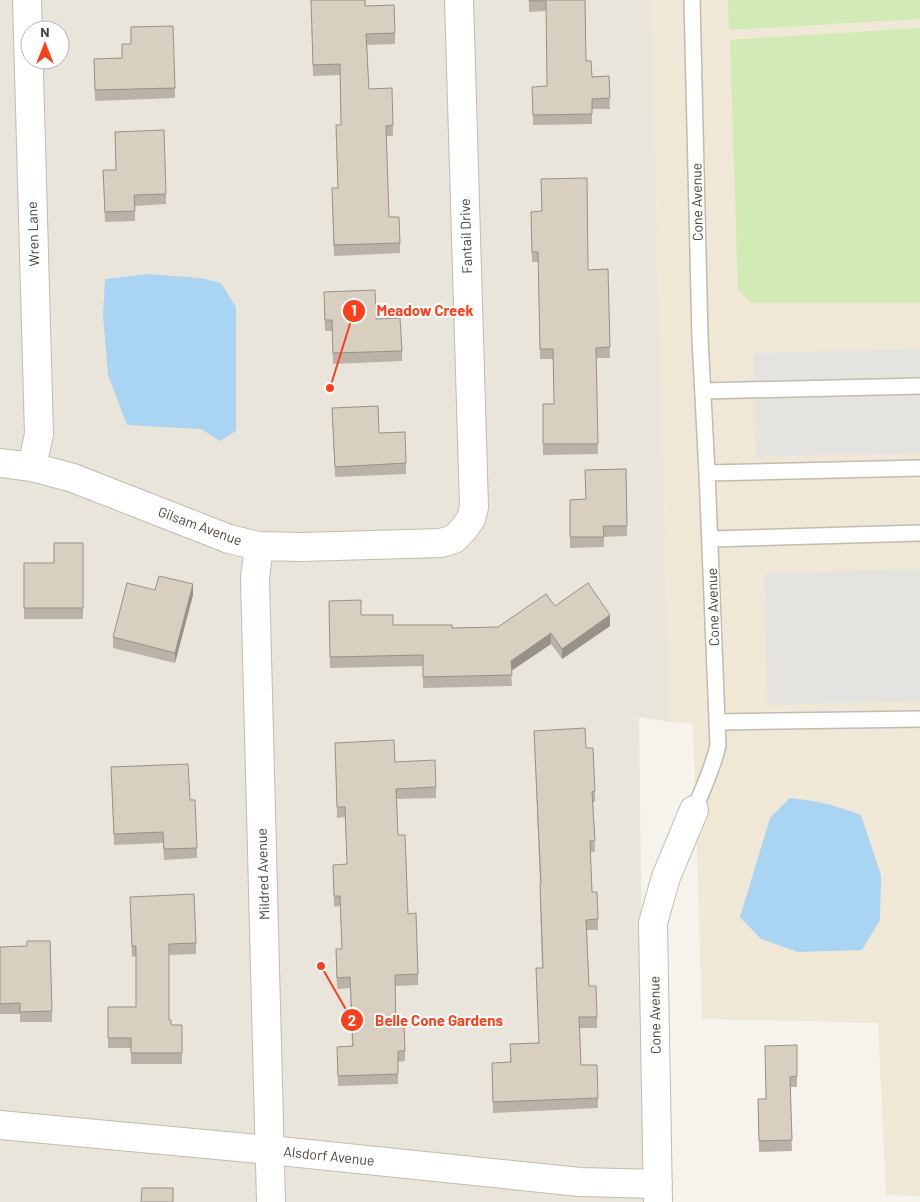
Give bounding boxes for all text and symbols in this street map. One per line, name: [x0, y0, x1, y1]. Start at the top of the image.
north arrow: [20, 20, 70, 70]
text: N: [40, 23, 50, 40]
street label: Cone Avenue: [687, 163, 706, 241]
street label: Fantail Drive: [456, 198, 475, 274]
street label: Wren Lane: [23, 201, 42, 267]
callout: Meadow Creek: [342, 296, 484, 326]
text: 1: [351, 301, 357, 319]
text: Meadow Creek: [377, 301, 473, 319]
street label: Gilsam Avenue: [156, 502, 244, 549]
street label: Cone Avenue: [703, 568, 722, 646]
street label: Mildred Avenue: [252, 828, 273, 920]
street label: Cone Avenue: [645, 976, 664, 1054]
callout: Belle Cone Gardens: [340, 1005, 513, 1035]
text: 2: [348, 1011, 356, 1029]
text: Belle Cone Gardens: [375, 1011, 503, 1029]
street label: Alsdorf Avenue: [283, 1142, 375, 1169]

